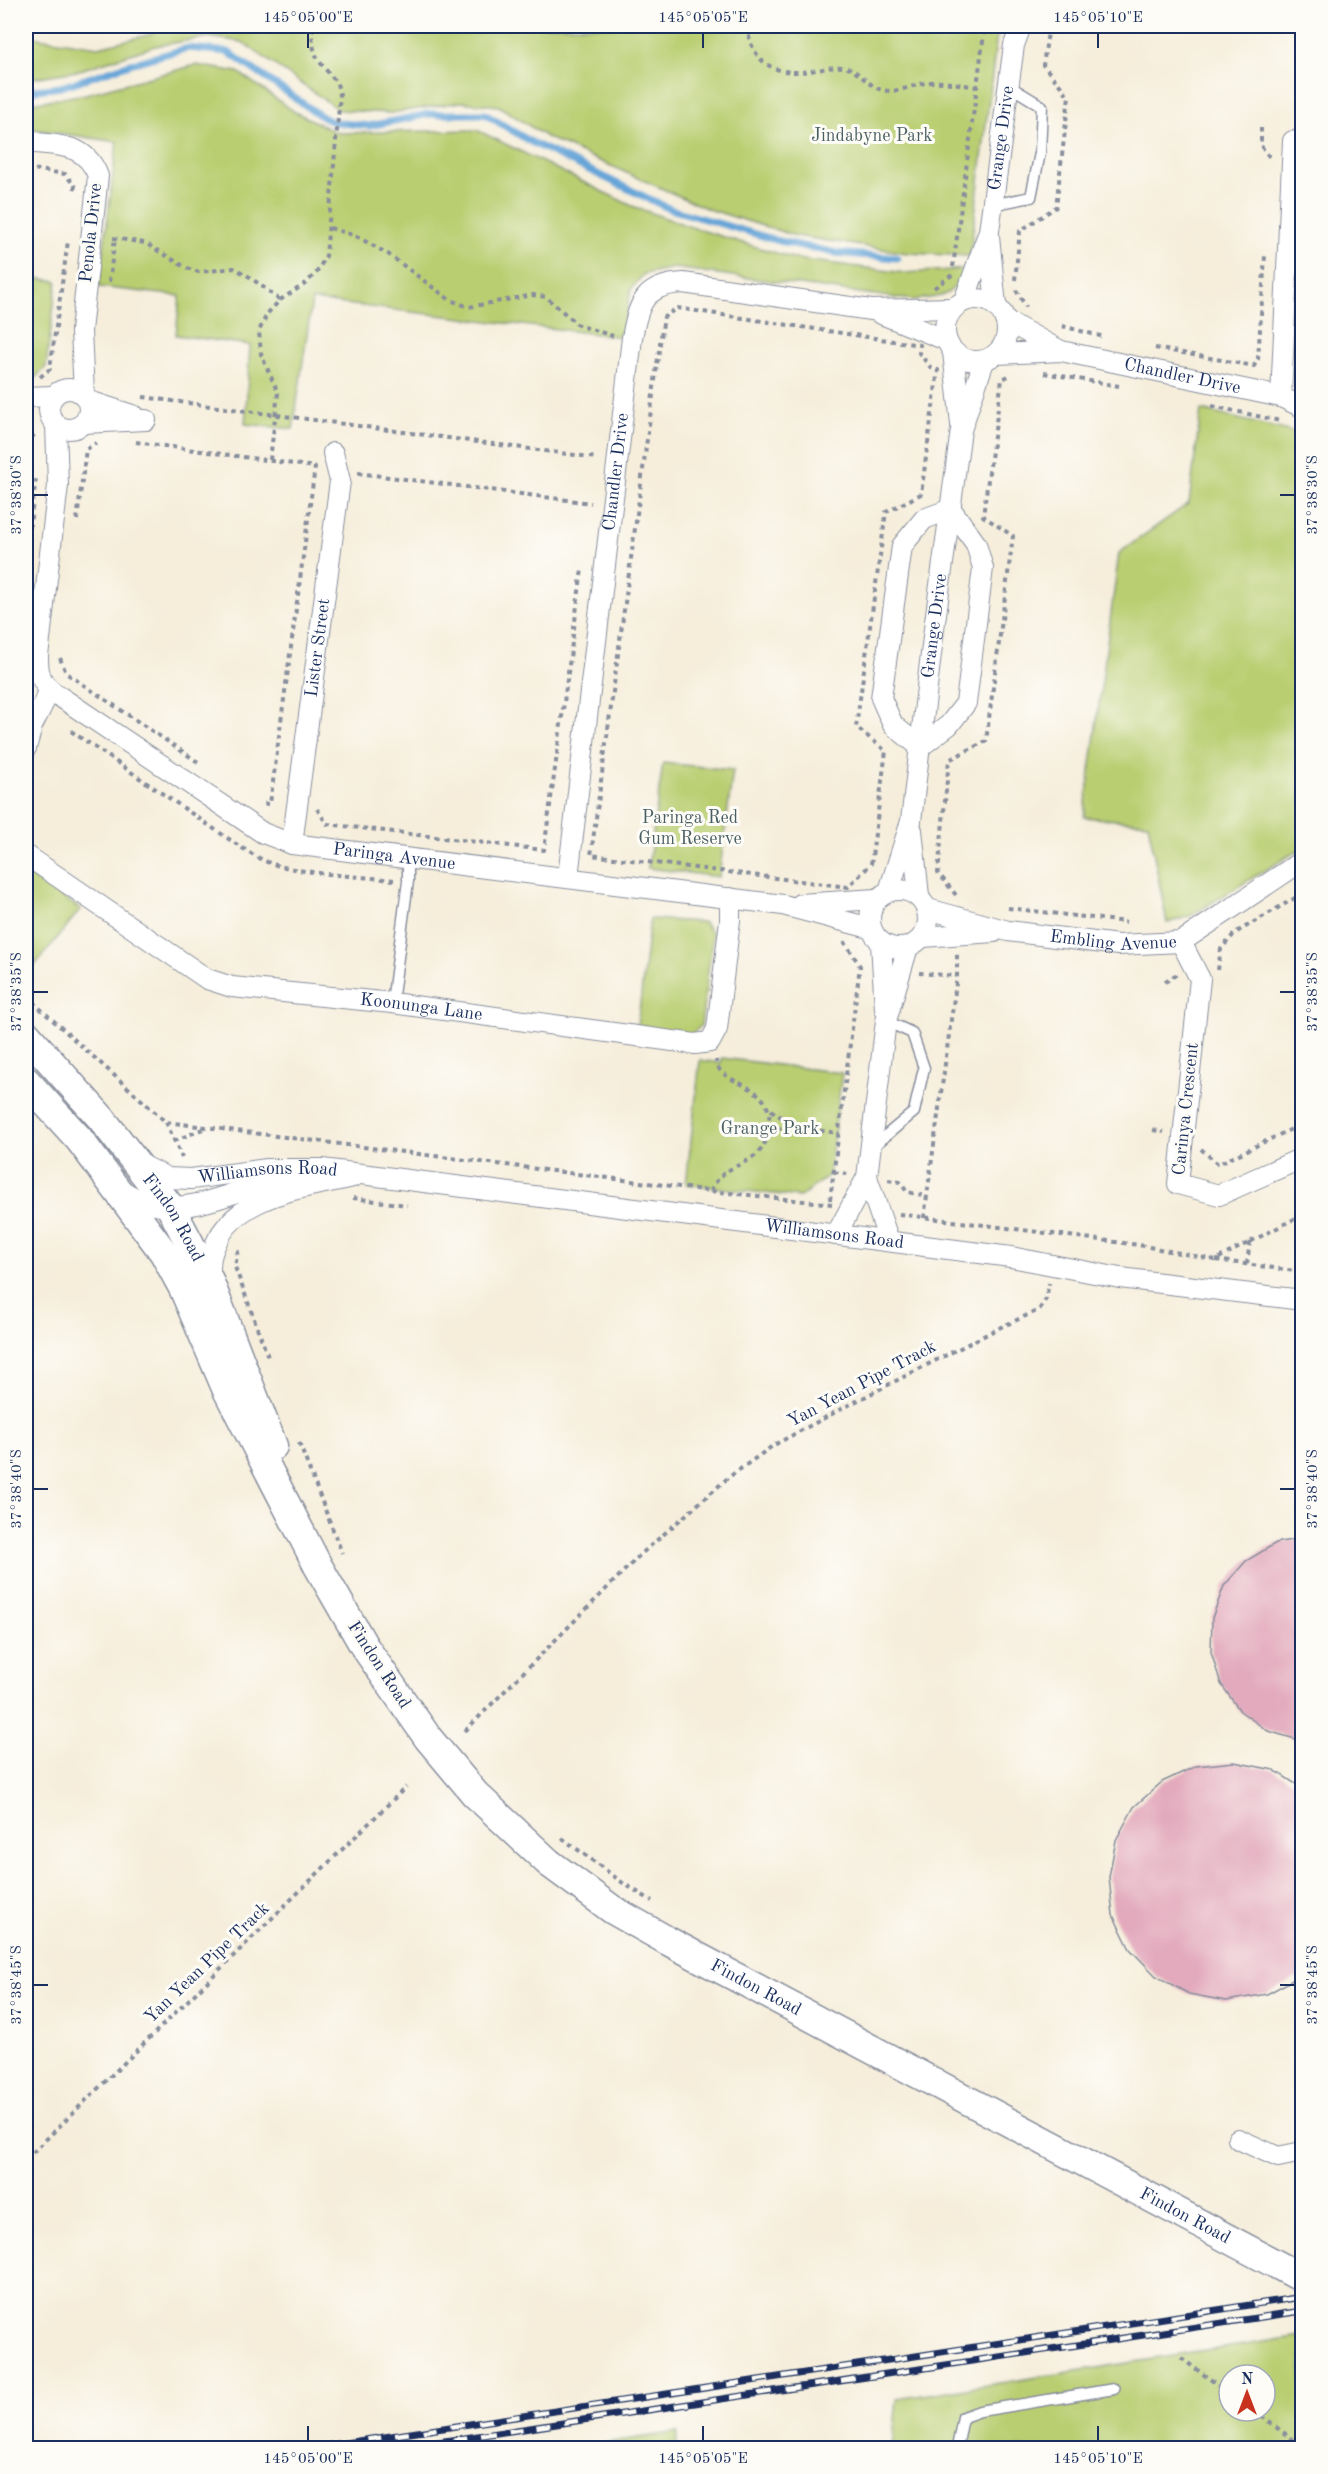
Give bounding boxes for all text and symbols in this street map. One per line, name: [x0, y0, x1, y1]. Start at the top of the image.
text: 145°05'00"E: [263, 11, 353, 26]
text: 145°05'05"E: [658, 11, 748, 26]
text: 145°05'10"E: [1053, 11, 1143, 26]
street label: Grange Drive: [986, 85, 1017, 192]
park label: Jindabyne Park: [811, 127, 933, 145]
street label: Penola Drive: [77, 182, 105, 284]
street label: Chandler Drive: [1122, 355, 1242, 397]
street label: Chandler Drive: [600, 412, 632, 532]
text: 37°38'30"S: [10, 455, 25, 535]
text: 37°38'30"S: [1306, 455, 1321, 535]
street label: Grange Drive: [919, 572, 950, 679]
street label: Lister Street: [303, 597, 333, 698]
park label: Paringa Red Gum Reserve: [638, 809, 742, 848]
street label: Paringa Avenue: [332, 840, 456, 873]
street label: Embling Avenue: [1049, 927, 1177, 954]
text: 37°38'35"S: [10, 952, 25, 1032]
text: 37°38'35"S: [1306, 952, 1321, 1032]
street label: Koonunga Lane: [359, 991, 484, 1024]
street label: Carinya Crescent: [1170, 1042, 1202, 1176]
park label: Grange Park: [720, 1120, 820, 1138]
street label: Williamsons Road: [196, 1160, 339, 1187]
street label: Findon Road: [139, 1170, 207, 1265]
street label: Williamsons Road: [763, 1217, 905, 1252]
street label: Yan Yean Pipe Track: [785, 1337, 939, 1431]
text: 37°38'40"S: [10, 1449, 25, 1529]
text: 37°38'40"S: [1306, 1449, 1321, 1529]
street label: Findon Road: [344, 1618, 414, 1712]
street label: Yan Yean Pipe Track: [141, 1899, 273, 2027]
text: 37°38'45"S: [10, 1945, 25, 2025]
text: 37°38'45"S: [1306, 1945, 1321, 2025]
street label: Findon Road: [707, 1956, 804, 2019]
street label: Findon Road: [1137, 2184, 1233, 2247]
north arrow: [1217, 2363, 1277, 2423]
text: N: [1241, 2372, 1254, 2388]
text: 145°05'00"E: [263, 2452, 353, 2467]
text: 145°05'05"E: [658, 2452, 748, 2467]
text: 145°05'10"E: [1053, 2452, 1143, 2467]

